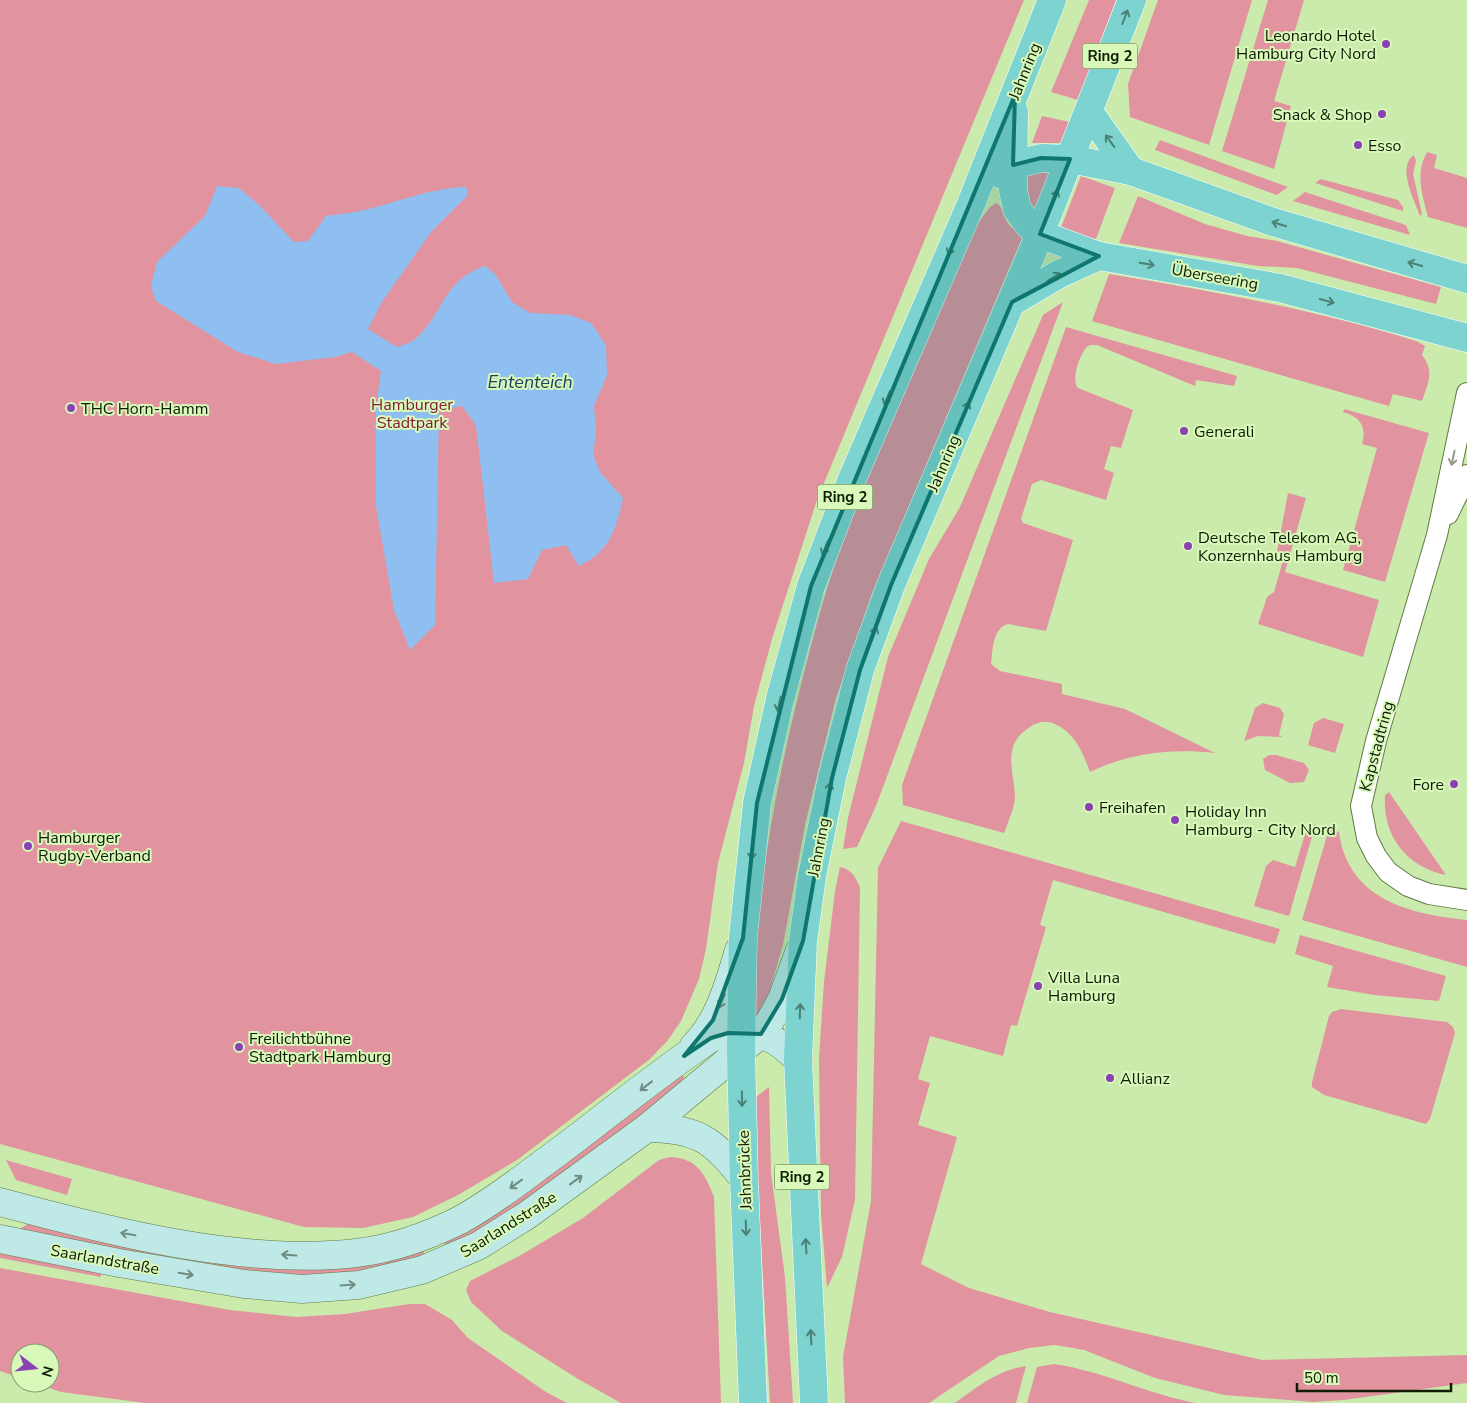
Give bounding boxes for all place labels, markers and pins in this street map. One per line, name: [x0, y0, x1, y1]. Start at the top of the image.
place label: Leonardo Hotel Hamburg City Nord: [1236, 25, 1376, 65]
marker: Leonardo Hotel Hamburg City Nord: [1380, 38, 1392, 50]
place label: Snack & Shop: [1273, 104, 1372, 126]
marker: Snack & Shop: [1376, 108, 1388, 120]
place label: Esso: [1368, 135, 1402, 157]
marker: Esso: [1352, 139, 1364, 151]
place label: THC Horn-Hamm: [81, 398, 208, 420]
marker: THC Horn-Hamm: [65, 402, 77, 414]
place label: Generali: [1194, 421, 1254, 443]
marker: Generali: [1178, 425, 1190, 437]
place label: Deutsche Telekom AG, Konzernhaus Hamburg: [1198, 527, 1362, 567]
marker: Deutsche Telekom AG, Konzernhaus Hamburg: [1182, 540, 1194, 552]
place label: Fore: [1413, 774, 1444, 796]
marker: Fore: [1448, 778, 1460, 790]
place label: Freihafen: [1099, 797, 1166, 819]
marker: Freihafen: [1083, 801, 1095, 813]
place label: Holiday Inn Hamburg - City Nord: [1185, 801, 1336, 841]
marker: Holiday Inn Hamburg - City Nord: [1169, 814, 1181, 826]
place label: Hamburger Rugby-Verband: [38, 827, 151, 867]
marker: Hamburger Rugby-Verband: [22, 840, 34, 852]
place label: Villa Luna Hamburg: [1047, 967, 1120, 1007]
marker: Villa Luna Hamburg: [1032, 980, 1044, 992]
place label: Freilichtbühne Stadtpark Hamburg: [249, 1028, 391, 1068]
marker: Freilichtbühne Stadtpark Hamburg: [233, 1041, 245, 1053]
place label: Allianz: [1120, 1068, 1170, 1090]
marker: Allianz: [1104, 1072, 1116, 1084]

